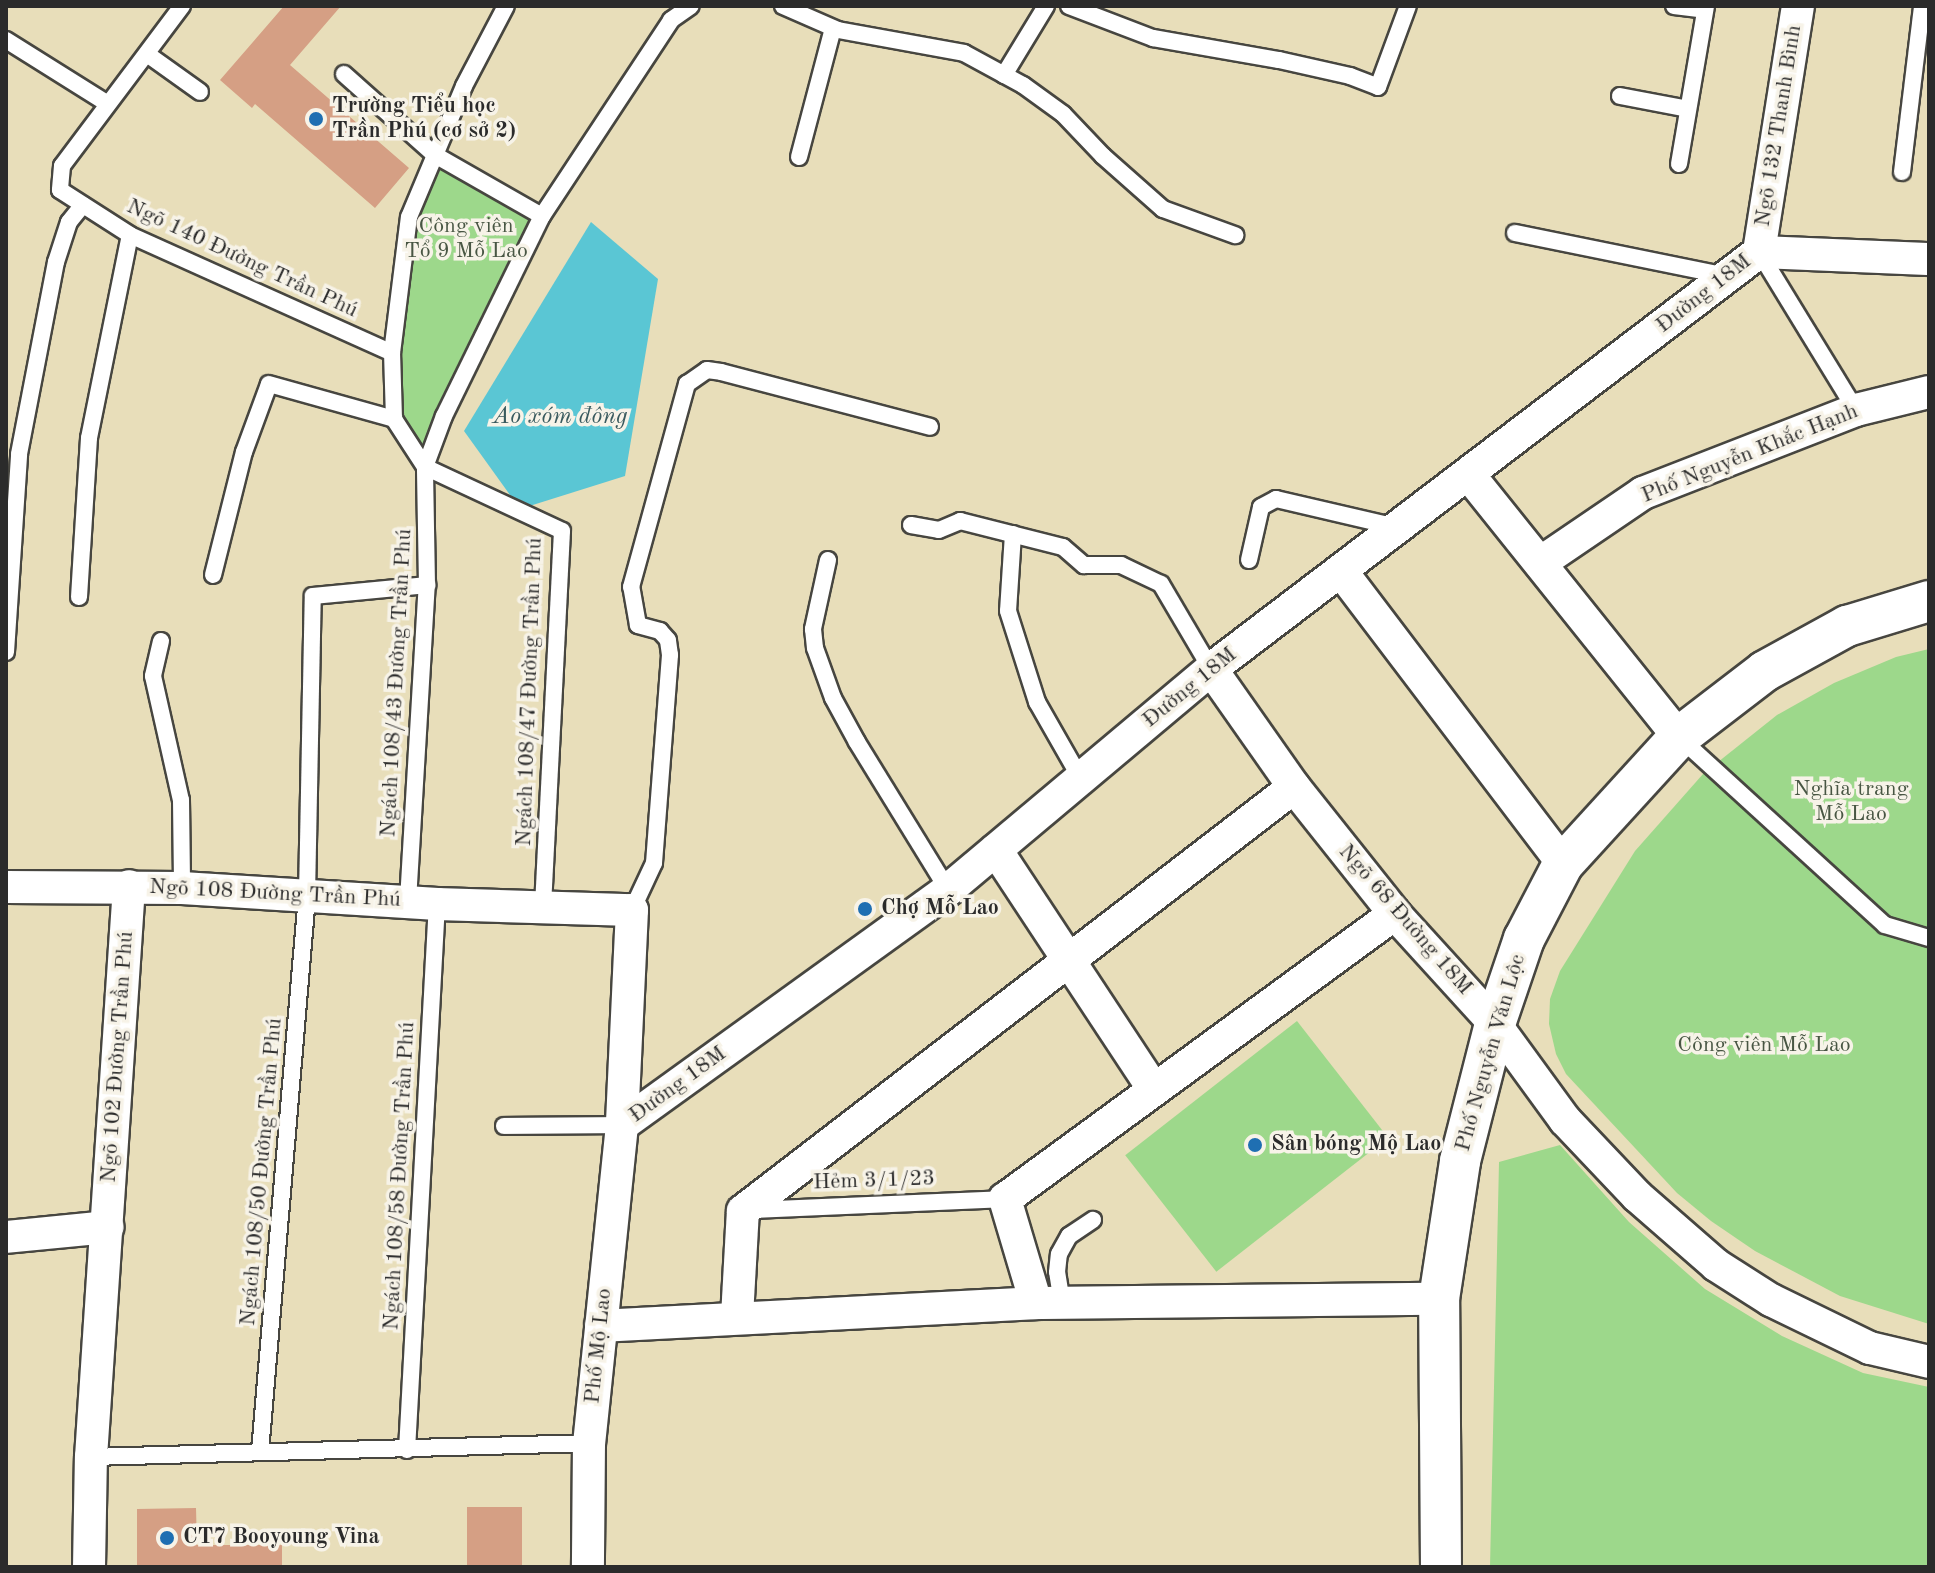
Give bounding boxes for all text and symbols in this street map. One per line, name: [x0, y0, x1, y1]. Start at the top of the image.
street label: Ngõ 132 Thanh Bình: [1750, 23, 1808, 229]
place label: Trường Tiểu học Trần Phú (cơ sở 2): [332, 93, 516, 144]
marker: Trường Tiểu học Trần Phú (cơ sở 2): [307, 110, 325, 128]
street label: Ngõ 140 Đường Trần Phú: [122, 194, 362, 324]
park label: Công viên Tổ 9 Mỗ Lao: [404, 213, 528, 264]
street label: Đường 18M: [1651, 249, 1757, 339]
street label: Phố Nguyễn Khắc Hạnh: [1638, 398, 1862, 510]
water label: Ao xóm đông: [492, 404, 628, 432]
street label: Ngách 108/43 Đường Trần Phú: [376, 528, 418, 838]
street label: Ngách 108/47 Đường Trần Phú: [511, 537, 549, 847]
street label: Đường 18M: [1138, 642, 1242, 734]
park label: Nghĩa trang Mỗ Lao: [1793, 776, 1909, 828]
street label: Ngõ 68 Đường 18M: [1332, 839, 1478, 1001]
street label: Ngõ 108 Đường Trần Phú: [148, 874, 402, 914]
place label: Chợ Mỗ Lao: [881, 896, 999, 922]
marker: Chợ Mỗ Lao: [856, 900, 874, 918]
street label: Ngõ 102 Đường Trần Phú: [96, 930, 140, 1184]
street label: Phố Nguyễn Văn Lộc: [1450, 951, 1532, 1155]
street label: Ngách 108/50 Đường Trần Phú: [235, 1017, 289, 1327]
street label: Ngách 108/58 Đường Trần Phú: [379, 1021, 421, 1331]
park label: Công viên Mỗ Lao: [1677, 1033, 1851, 1059]
street label: Đường 18M: [624, 1041, 732, 1129]
place label: Sân bóng Mộ Lao: [1271, 1132, 1441, 1158]
marker: Sân bóng Mộ Lao: [1246, 1136, 1264, 1154]
street label: Hẻm 3/1/23: [813, 1166, 935, 1196]
street label: Phố Mộ Lao: [580, 1287, 618, 1405]
place label: CT7 Booyoung Vina: [183, 1525, 380, 1551]
marker: CT7 Booyoung Vina: [158, 1529, 176, 1547]

